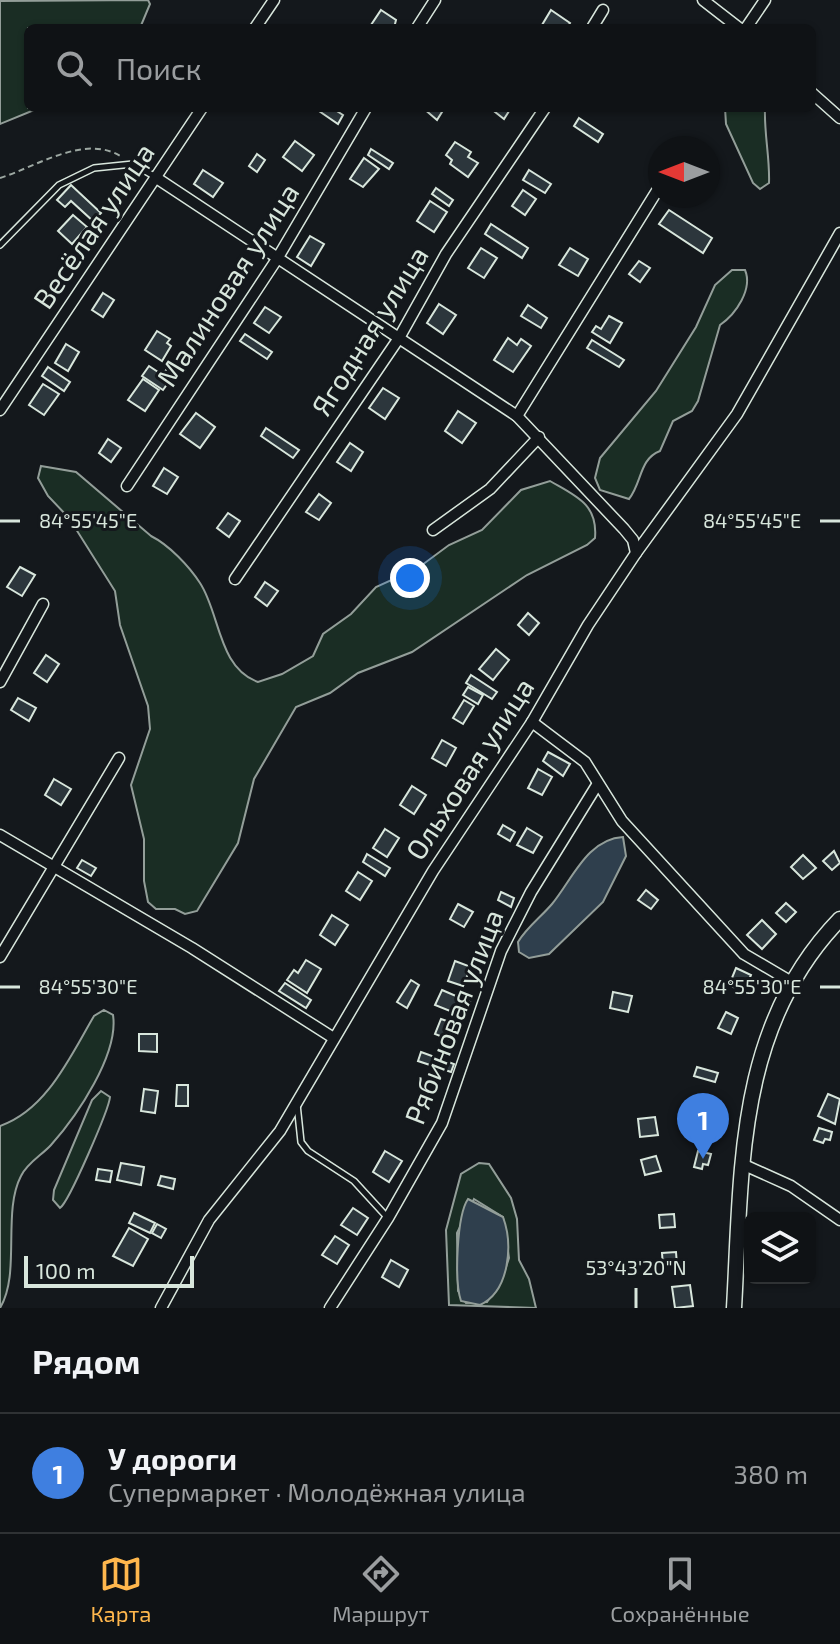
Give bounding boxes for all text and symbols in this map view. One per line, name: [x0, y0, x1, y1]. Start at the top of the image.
search box: [24, 24, 816, 112]
icon: search: [52, 46, 96, 90]
text: Поиск: [116, 50, 202, 86]
street label: Весёлая улица: [25, 136, 161, 315]
north arrow: [648, 136, 720, 208]
street label: Малиновая улица: [149, 177, 305, 392]
street label: Ягодная улица: [304, 239, 435, 421]
text: 84°55'45"E: [39, 508, 137, 532]
text: 84°55'45"E: [703, 508, 801, 532]
your location: [390, 558, 430, 598]
street label: Ольховая улица: [398, 671, 541, 866]
street label: Рябиновая улица: [396, 905, 510, 1129]
text: 84°55'30"E: [39, 974, 137, 998]
text: 84°55'30"E: [703, 974, 801, 998]
pin: 1: [677, 1093, 729, 1159]
map controls: [744, 1212, 816, 1284]
button: layers: [744, 1212, 816, 1284]
scale bar: [24, 1252, 194, 1288]
text: 53°43'20"N: [585, 1255, 687, 1279]
text: 100 m: [36, 1257, 95, 1283]
text: Рядом: [32, 1340, 140, 1381]
text: У дороги: [108, 1440, 237, 1476]
text: 1: [52, 1458, 64, 1489]
text: 380 m: [734, 1458, 808, 1489]
text: Супермаркет · Молодёжная улица: [108, 1476, 525, 1507]
tab: Карта: [90, 1552, 151, 1626]
tab: Маршрут: [332, 1552, 429, 1626]
tab: Сохранённые: [610, 1552, 750, 1626]

